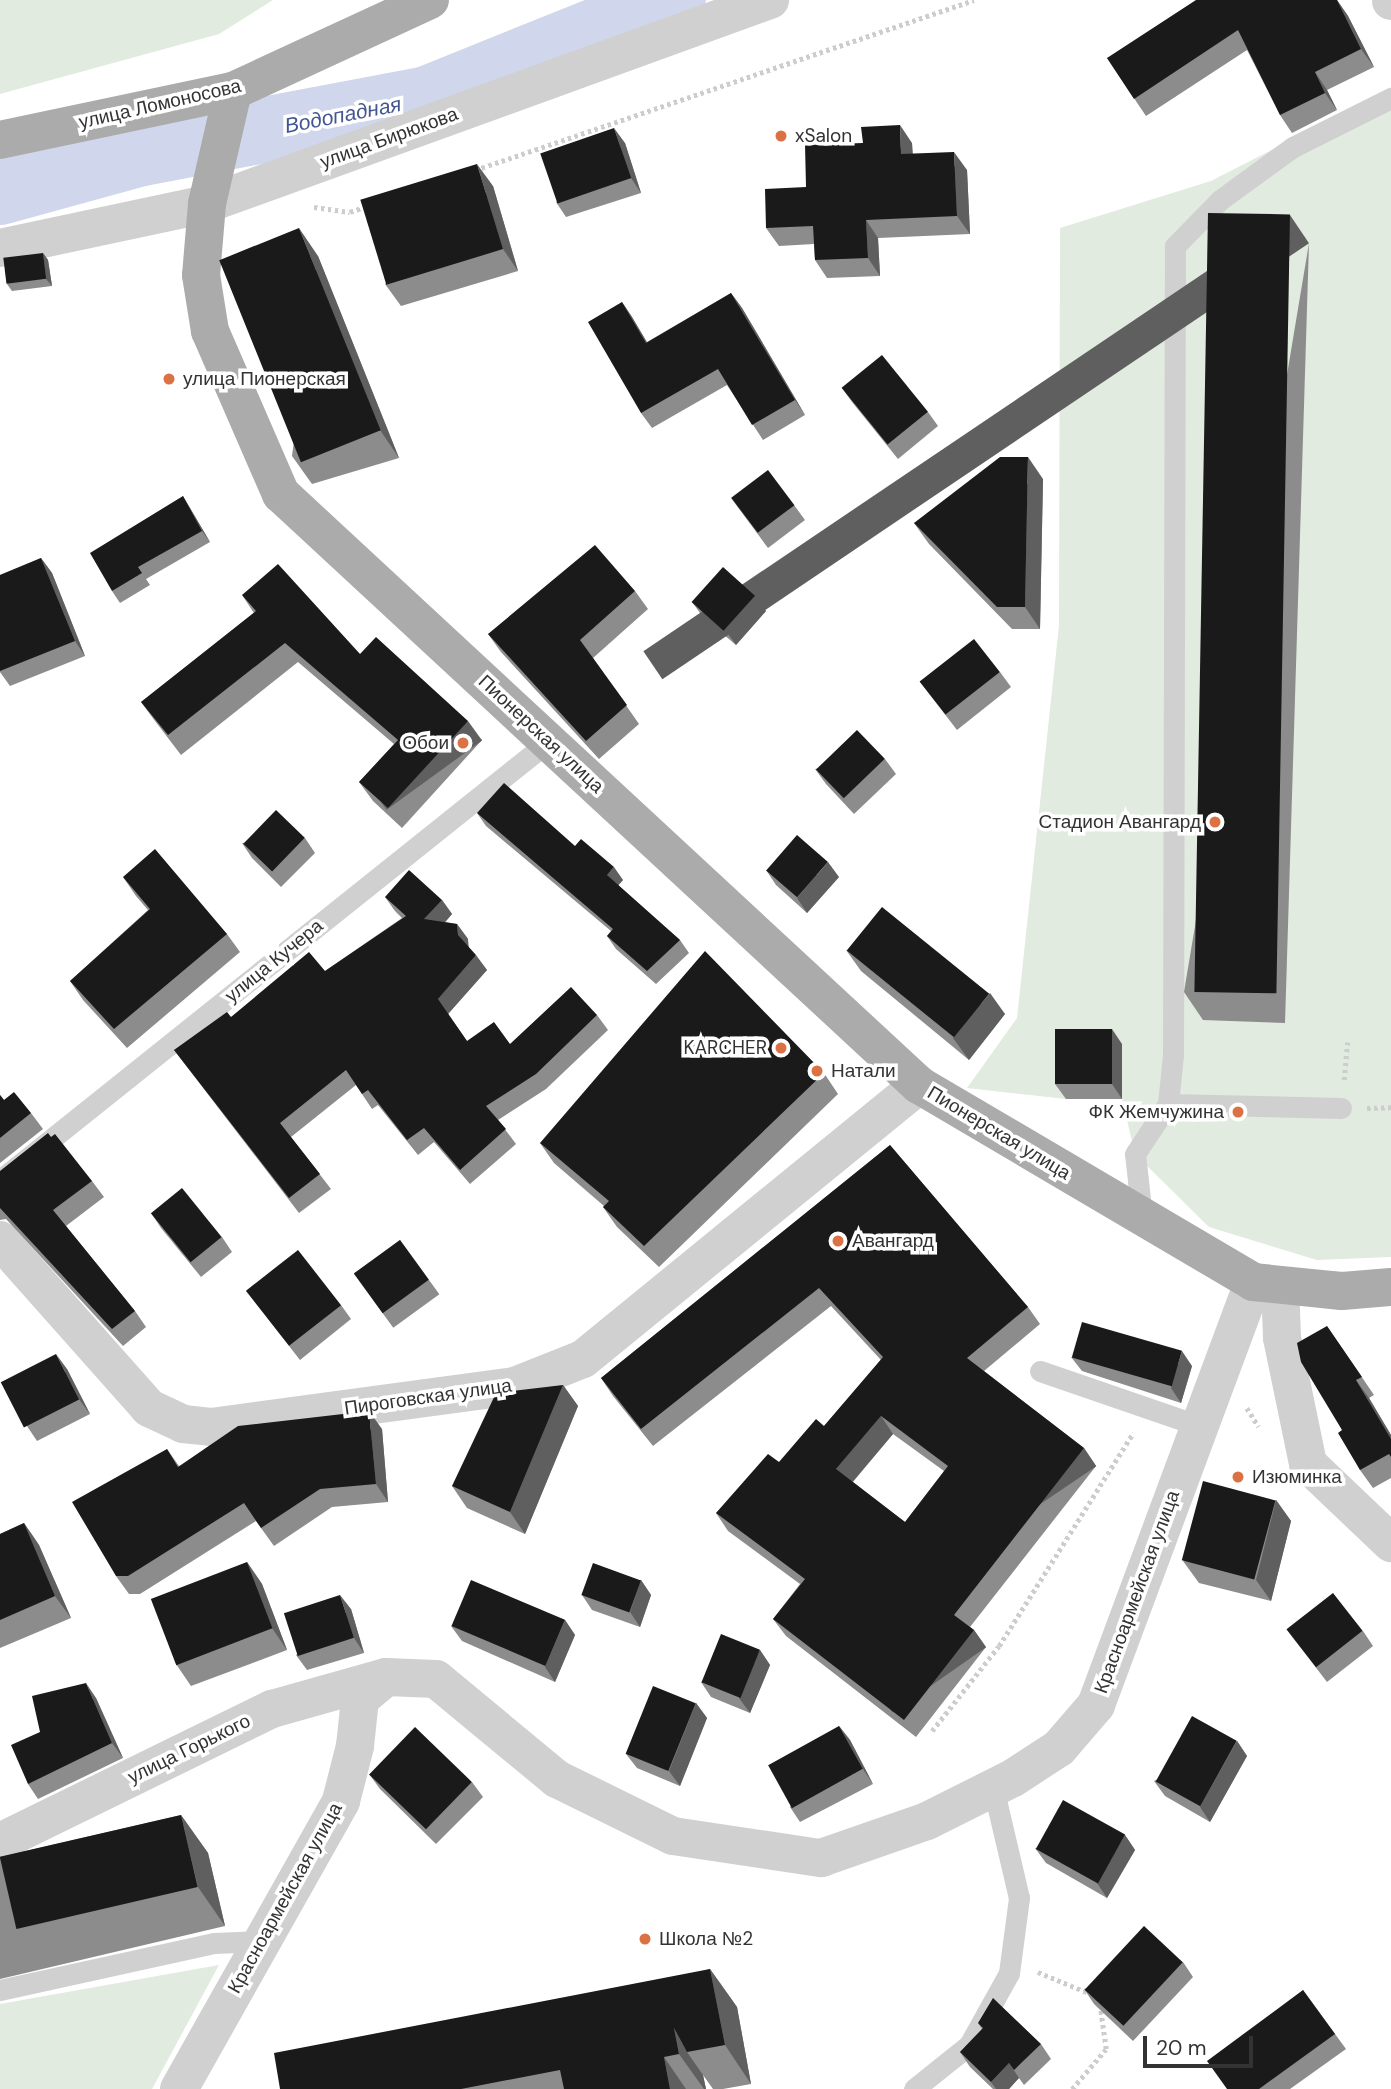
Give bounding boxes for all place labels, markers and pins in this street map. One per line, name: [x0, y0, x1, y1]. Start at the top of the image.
place label: xSalon: [795, 125, 852, 147]
marker: xSalon: [773, 128, 789, 144]
place label: улица Пионерская: [183, 368, 346, 390]
marker: улица Пионерская: [161, 371, 177, 387]
place label: Обои: [402, 732, 449, 754]
marker: Обои: [455, 735, 471, 751]
place label: Стадион Авангард: [1039, 811, 1201, 833]
marker: Стадион Авангард: [1207, 814, 1223, 830]
place label: KARCHER: [683, 1037, 767, 1059]
marker: KARCHER: [773, 1040, 789, 1056]
place label: Натали: [831, 1060, 896, 1082]
marker: Натали: [809, 1063, 825, 1079]
place label: ФК Жемчужина: [1088, 1101, 1224, 1123]
marker: ФК Жемчужина: [1230, 1104, 1246, 1120]
place label: Авангард: [852, 1230, 934, 1252]
marker: Авангард: [830, 1233, 846, 1249]
place label: Изюминка: [1252, 1466, 1342, 1488]
marker: Изюминка: [1230, 1469, 1246, 1485]
place label: Школа №2: [659, 1928, 753, 1950]
marker: Школа №2: [637, 1931, 653, 1947]

